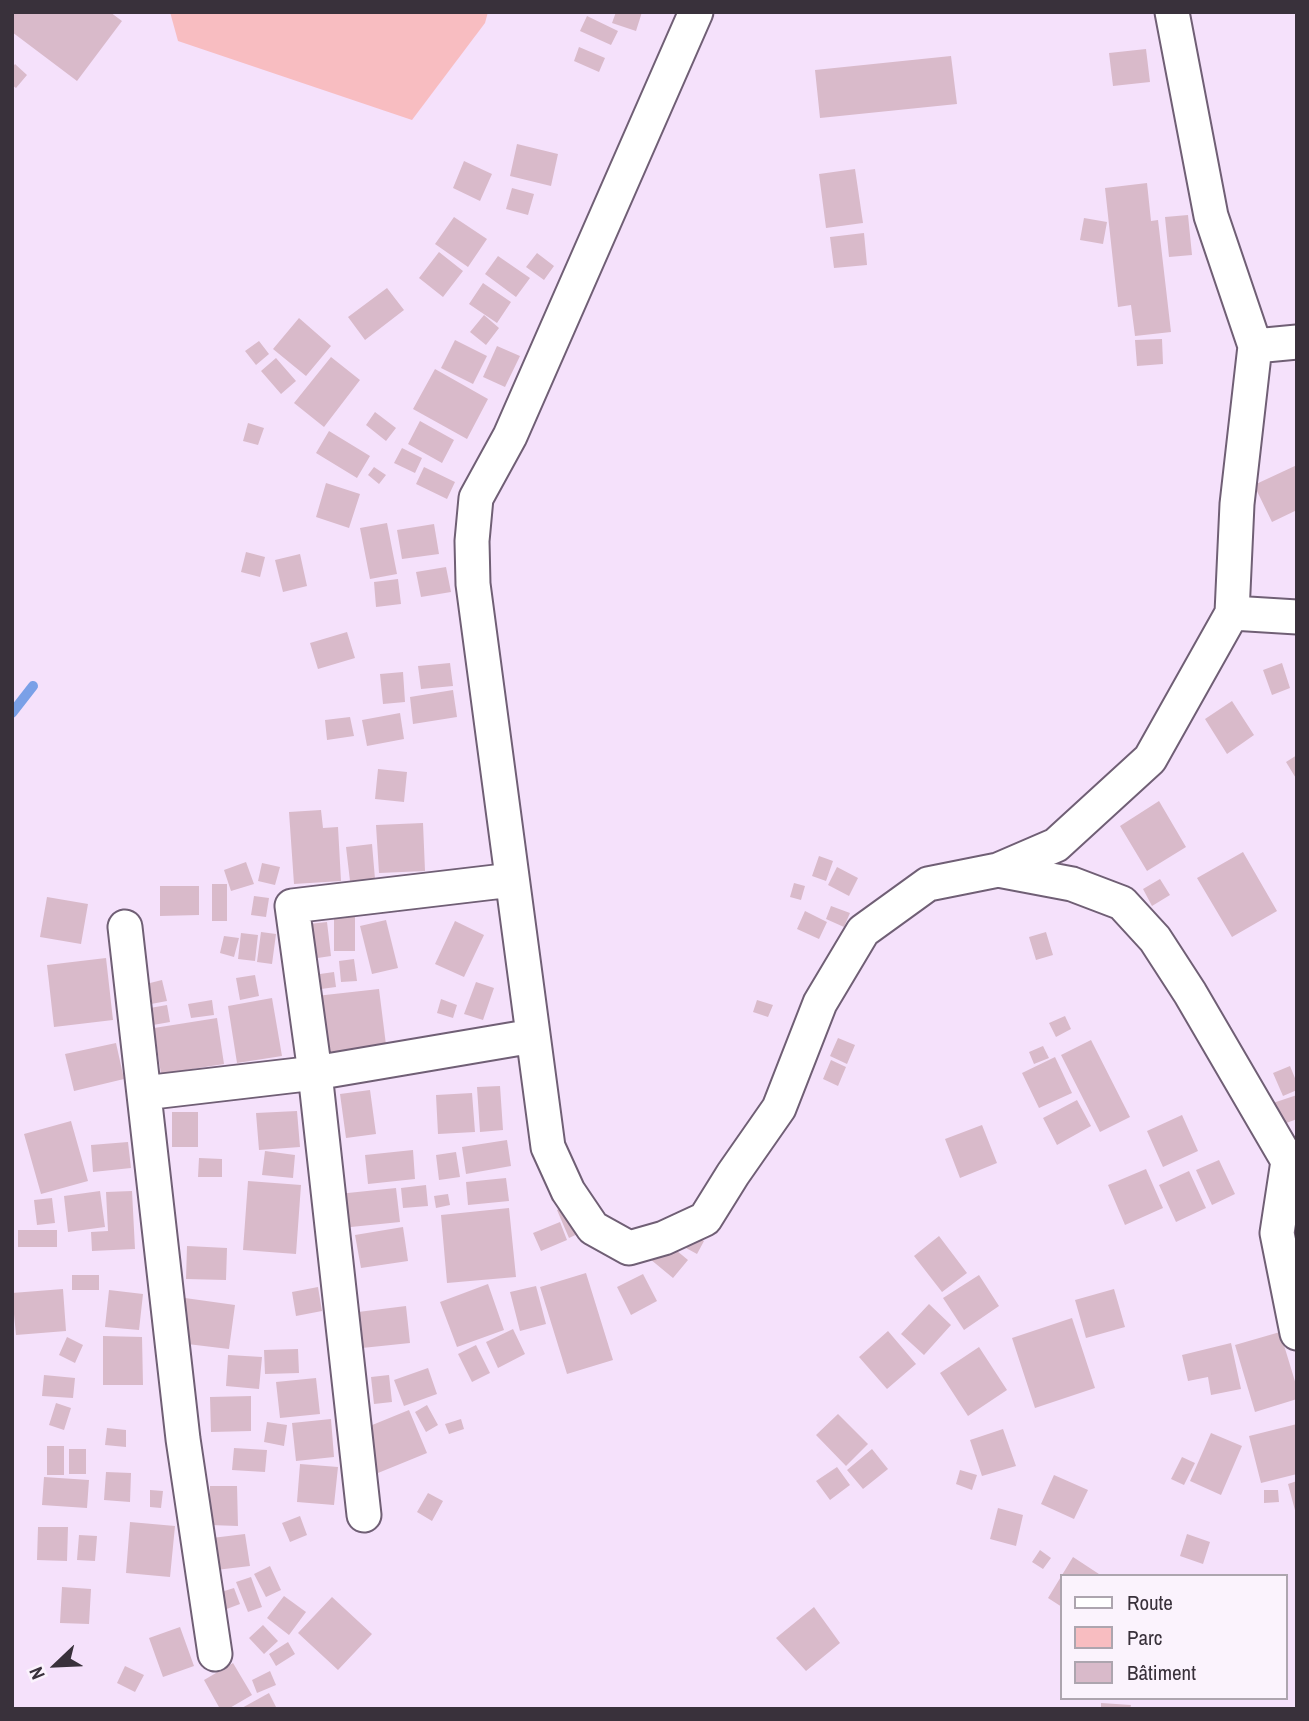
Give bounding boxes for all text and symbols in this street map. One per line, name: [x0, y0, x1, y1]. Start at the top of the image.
legend: [1060, 1574, 1288, 1700]
text: Route: [1127, 1588, 1173, 1617]
text: Parc: [1127, 1623, 1162, 1652]
north arrow: [21, 1630, 91, 1700]
text: Bâtiment: [1127, 1658, 1196, 1687]
text: N: [23, 1663, 51, 1683]

